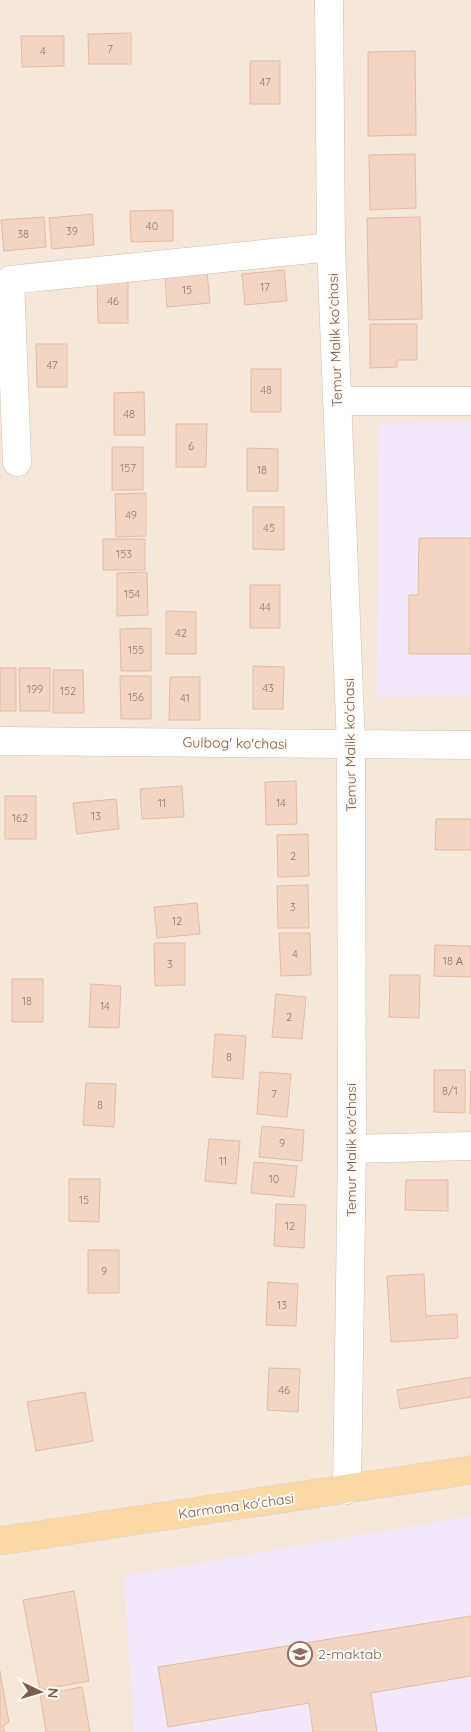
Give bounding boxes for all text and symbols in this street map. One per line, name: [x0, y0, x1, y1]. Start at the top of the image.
house number: 7: [107, 42, 113, 56]
house number: 4: [40, 44, 46, 58]
house number: 47: [259, 75, 271, 89]
house number: 40: [146, 219, 158, 233]
house number: 39: [66, 224, 78, 238]
house number: 38: [17, 227, 29, 241]
street label: Temur Malik ko'chasi: [324, 273, 346, 407]
house number: 17: [260, 280, 270, 294]
house number: 15: [182, 283, 192, 297]
house number: 46: [107, 294, 119, 308]
house number: 47: [46, 358, 58, 372]
house number: 48: [260, 383, 272, 397]
house number: 48: [123, 407, 135, 421]
house number: 6: [188, 439, 194, 453]
house number: 157: [120, 461, 136, 475]
house number: 18: [257, 463, 267, 477]
house number: 49: [125, 508, 137, 522]
house number: 45: [263, 521, 275, 535]
house number: 153: [116, 547, 132, 561]
house number: 154: [124, 587, 140, 601]
house number: 44: [259, 600, 271, 614]
house number: 42: [175, 626, 187, 640]
house number: 155: [128, 643, 144, 657]
street label: Temur Malik ko'chasi: [340, 678, 360, 812]
house number: 43: [262, 681, 274, 695]
house number: 199: [27, 682, 43, 696]
house number: 152: [60, 684, 76, 698]
house number: 156: [128, 690, 144, 704]
house number: 41: [180, 691, 190, 705]
street label: Gulbog' ko'chasi: [182, 733, 288, 753]
house number: 11: [158, 796, 166, 810]
house number: 14: [276, 796, 286, 810]
house number: 13: [91, 809, 101, 823]
house number: 162: [12, 811, 28, 825]
house number: 2: [290, 849, 296, 863]
house number: 3: [290, 900, 296, 914]
house number: 12: [172, 914, 182, 928]
house number: 4: [292, 947, 298, 961]
house number: 18 А: [443, 954, 464, 968]
house number: 3: [167, 957, 173, 971]
house number: 18: [22, 994, 32, 1008]
house number: 14: [100, 999, 110, 1013]
house number: 2: [286, 1010, 292, 1024]
house number: 8: [226, 1050, 232, 1064]
street label: Temur Malik ko'chasi: [342, 1083, 360, 1217]
house number: 8/1: [442, 1084, 458, 1098]
house number: 7: [271, 1087, 277, 1101]
house number: 8: [97, 1098, 103, 1112]
house number: 9: [279, 1136, 285, 1150]
house number: 11: [219, 1154, 227, 1168]
house number: 10: [269, 1172, 279, 1186]
house number: 15: [79, 1193, 89, 1207]
house number: 12: [285, 1219, 295, 1233]
house number: 9: [101, 1264, 107, 1278]
house number: 13: [277, 1298, 287, 1312]
house number: 46: [278, 1383, 290, 1397]
street label: Karmana ko'chasi: [177, 1489, 295, 1523]
school or university icon: 2-maktab: [287, 1641, 313, 1667]
place label: 2-maktab: [318, 1645, 382, 1663]
north arrow: [15, 1667, 65, 1717]
text: N: [44, 1687, 62, 1699]

